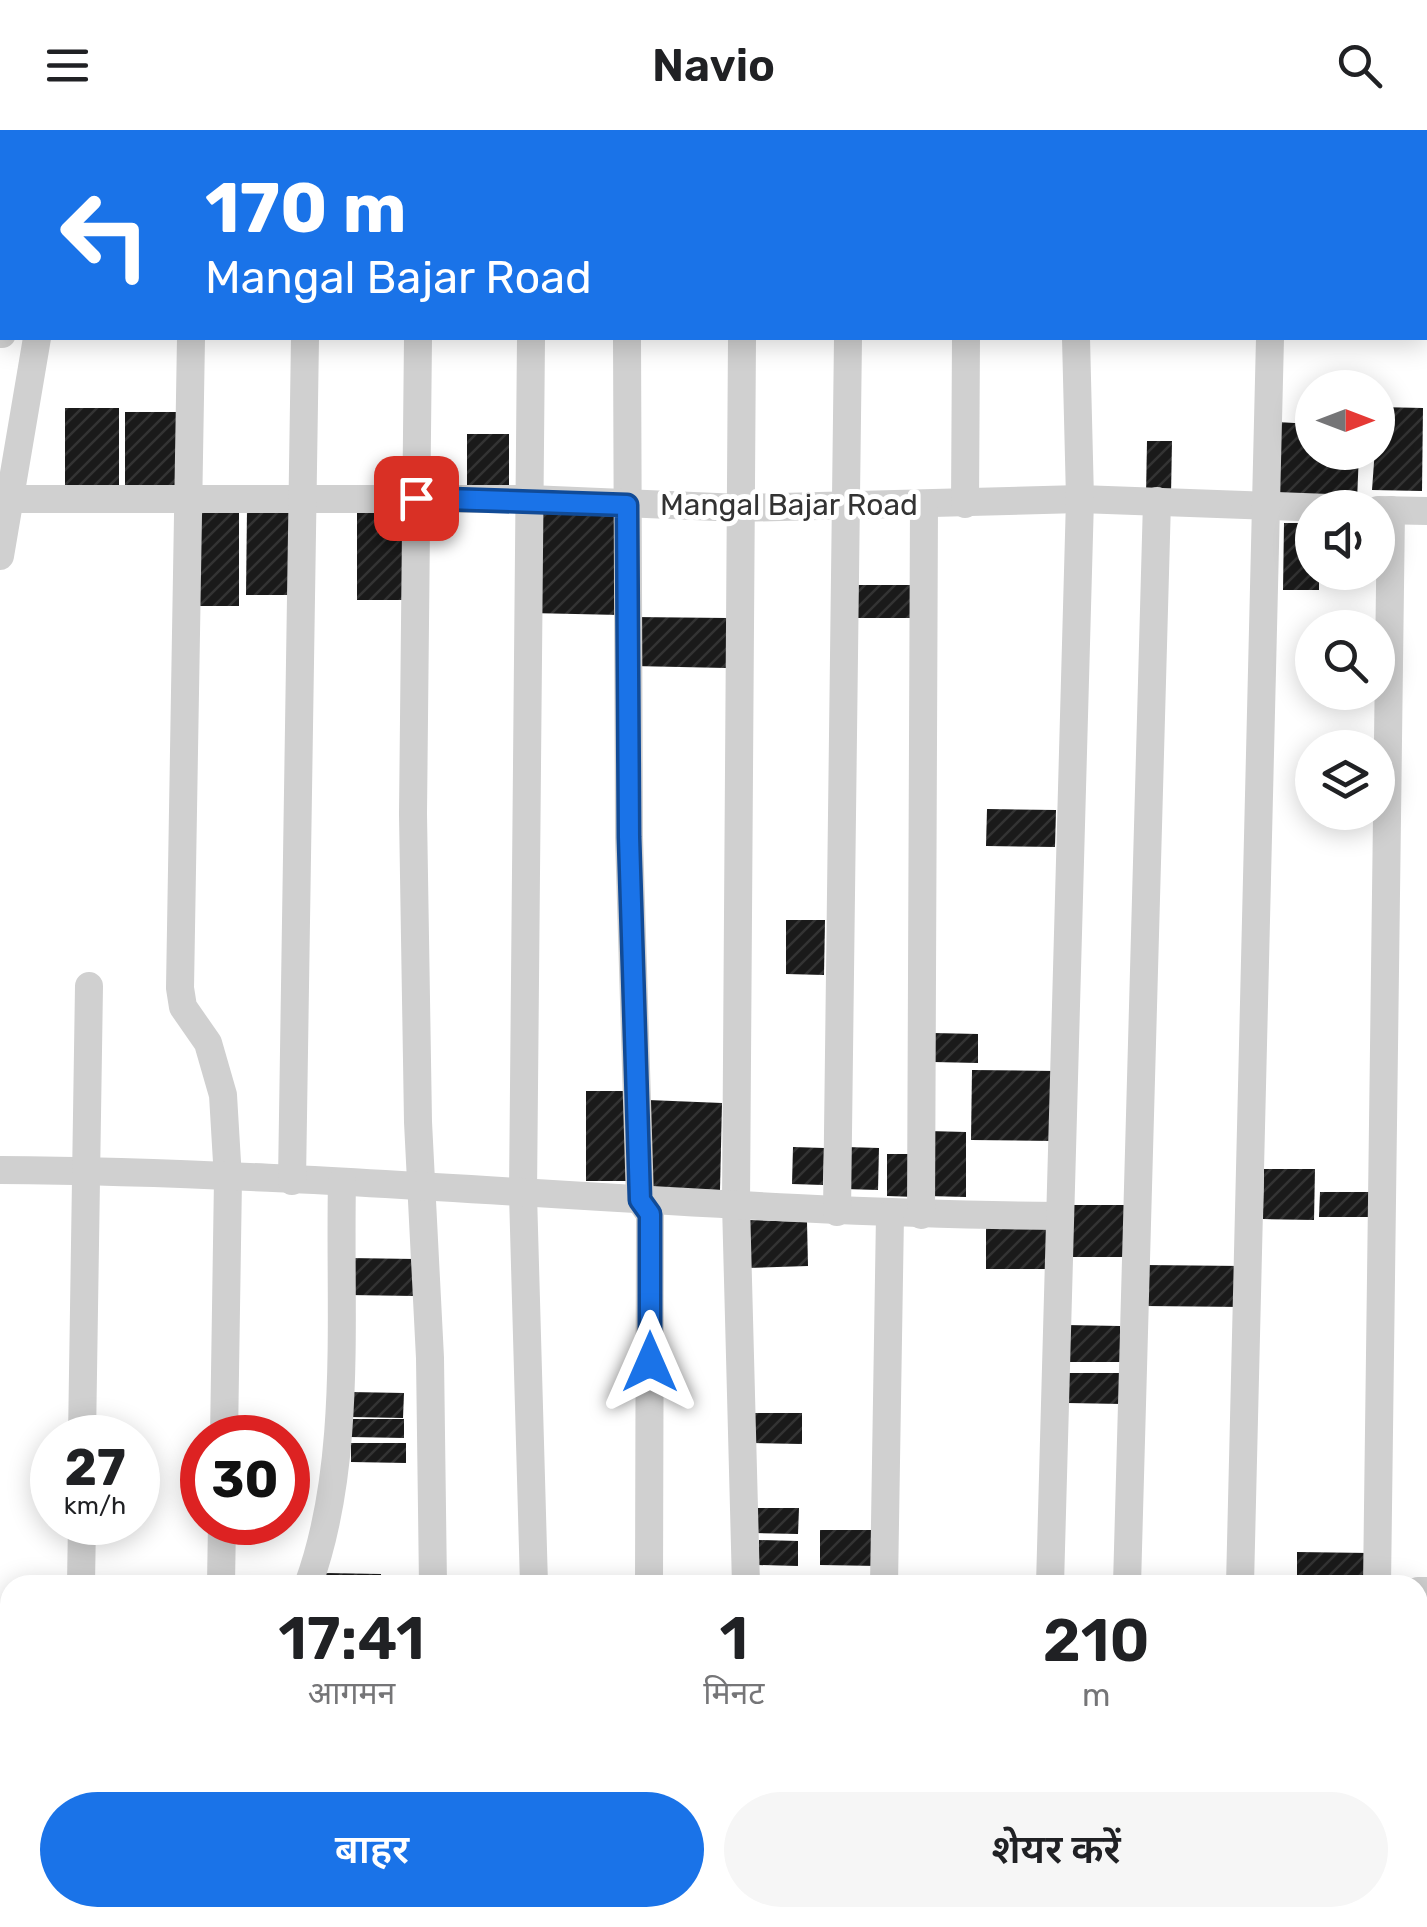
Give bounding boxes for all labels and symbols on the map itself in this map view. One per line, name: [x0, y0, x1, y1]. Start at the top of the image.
north arrow: [1295, 370, 1395, 470]
pin: [374, 456, 459, 541]
street label: Mangal Bajar Road: [660, 487, 918, 523]
position arrow: [598, 1310, 702, 1414]
speed limit sign: 30: [180, 1415, 310, 1545]

